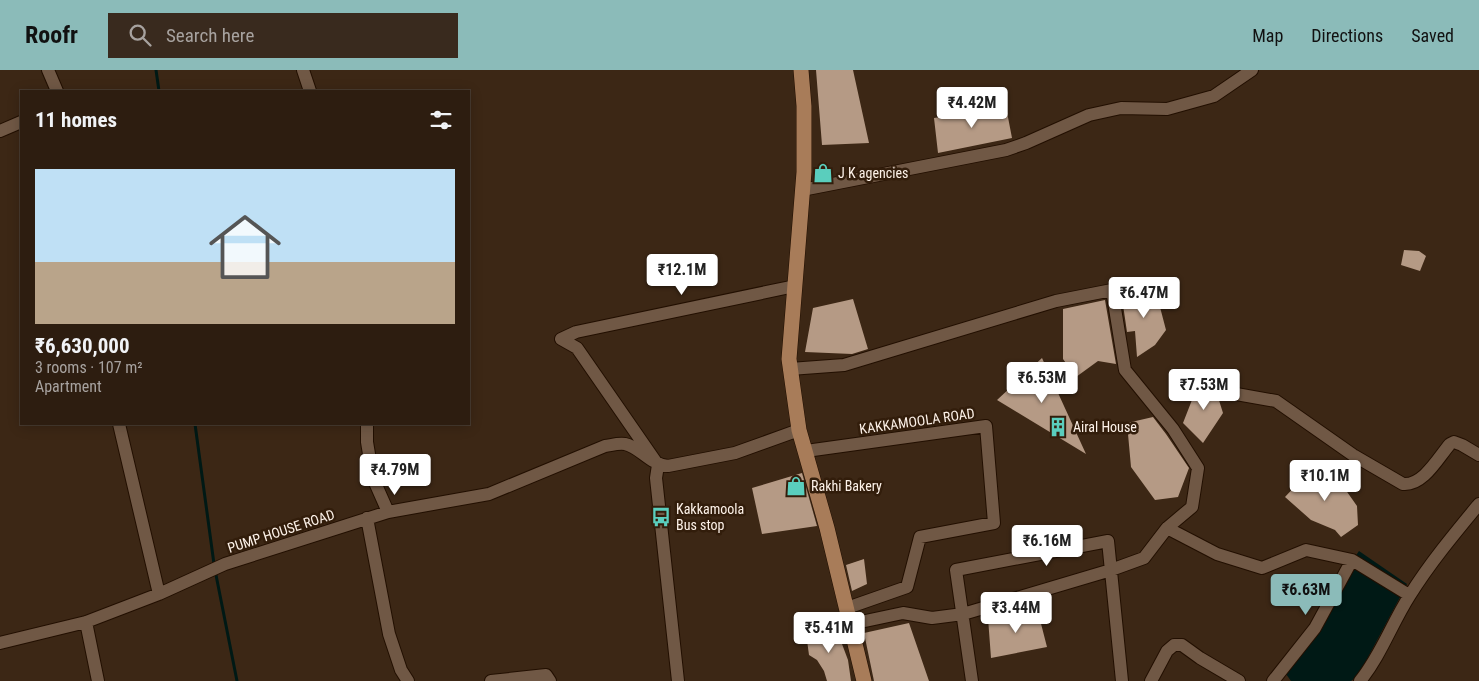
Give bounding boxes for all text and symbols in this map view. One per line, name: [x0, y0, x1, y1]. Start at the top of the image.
search box: [108, 13, 458, 58]
text: Roofr: [25, 21, 78, 49]
icon: search: [126, 21, 154, 49]
text: Search here: [166, 24, 254, 47]
text: Map: [1252, 25, 1283, 46]
text: Directions: [1311, 25, 1383, 46]
text: Saved: [1411, 25, 1454, 46]
pin: ₹4.42M: [931, 87, 1013, 129]
text: ₹4.42M: [948, 93, 996, 112]
icon: filters: [427, 106, 455, 134]
text: 11 homes: [35, 108, 117, 132]
shop icon: J K agencies: [812, 162, 834, 184]
place label: J K agencies: [838, 165, 908, 181]
icon: home: [200, 202, 290, 292]
pin: ₹12.1M: [641, 254, 723, 296]
text: ₹12.1M: [658, 260, 706, 279]
pin: ₹6.47M: [1103, 276, 1185, 319]
text: ₹6.47M: [1120, 283, 1168, 302]
text: ₹6,630,000: [35, 334, 130, 358]
text: 3 rooms · 107 m²: [35, 358, 143, 377]
pin: ₹6.53M: [1001, 362, 1083, 404]
text: ₹6.53M: [1018, 368, 1066, 387]
pin: ₹7.53M: [1163, 368, 1245, 411]
text: ₹7.53M: [1180, 375, 1228, 394]
text: Apartment: [35, 377, 102, 396]
street label: KAKKAMOOLA ROAD: [858, 405, 976, 437]
building icon: Airal House: [1047, 416, 1069, 438]
place label: Airal House: [1073, 419, 1137, 435]
pin: ₹4.79M: [354, 454, 436, 496]
text: ₹4.79M: [371, 460, 419, 479]
pin: ₹10.1M: [1284, 460, 1366, 502]
text: ₹10.1M: [1301, 466, 1349, 485]
shop icon: Rakhi Bakery: [785, 475, 807, 497]
place label: Rakhi Bakery: [811, 478, 882, 494]
place label: Kakkamoola Bus stop: [676, 501, 744, 533]
street label: PUMP HOUSE ROAD: [226, 506, 336, 556]
bus stop icon: Kakkamoola Bus stop: [650, 506, 672, 528]
pin: ₹6.16M: [1006, 524, 1088, 567]
text: ₹6.16M: [1023, 531, 1071, 550]
pin: ₹6.63M: [1265, 574, 1347, 616]
text: ₹6.63M: [1282, 580, 1330, 599]
pin: ₹3.44M: [975, 592, 1057, 634]
text: ₹3.44M: [992, 598, 1040, 617]
pin: ₹5.41M: [788, 612, 870, 654]
text: ₹5.41M: [805, 618, 853, 637]

